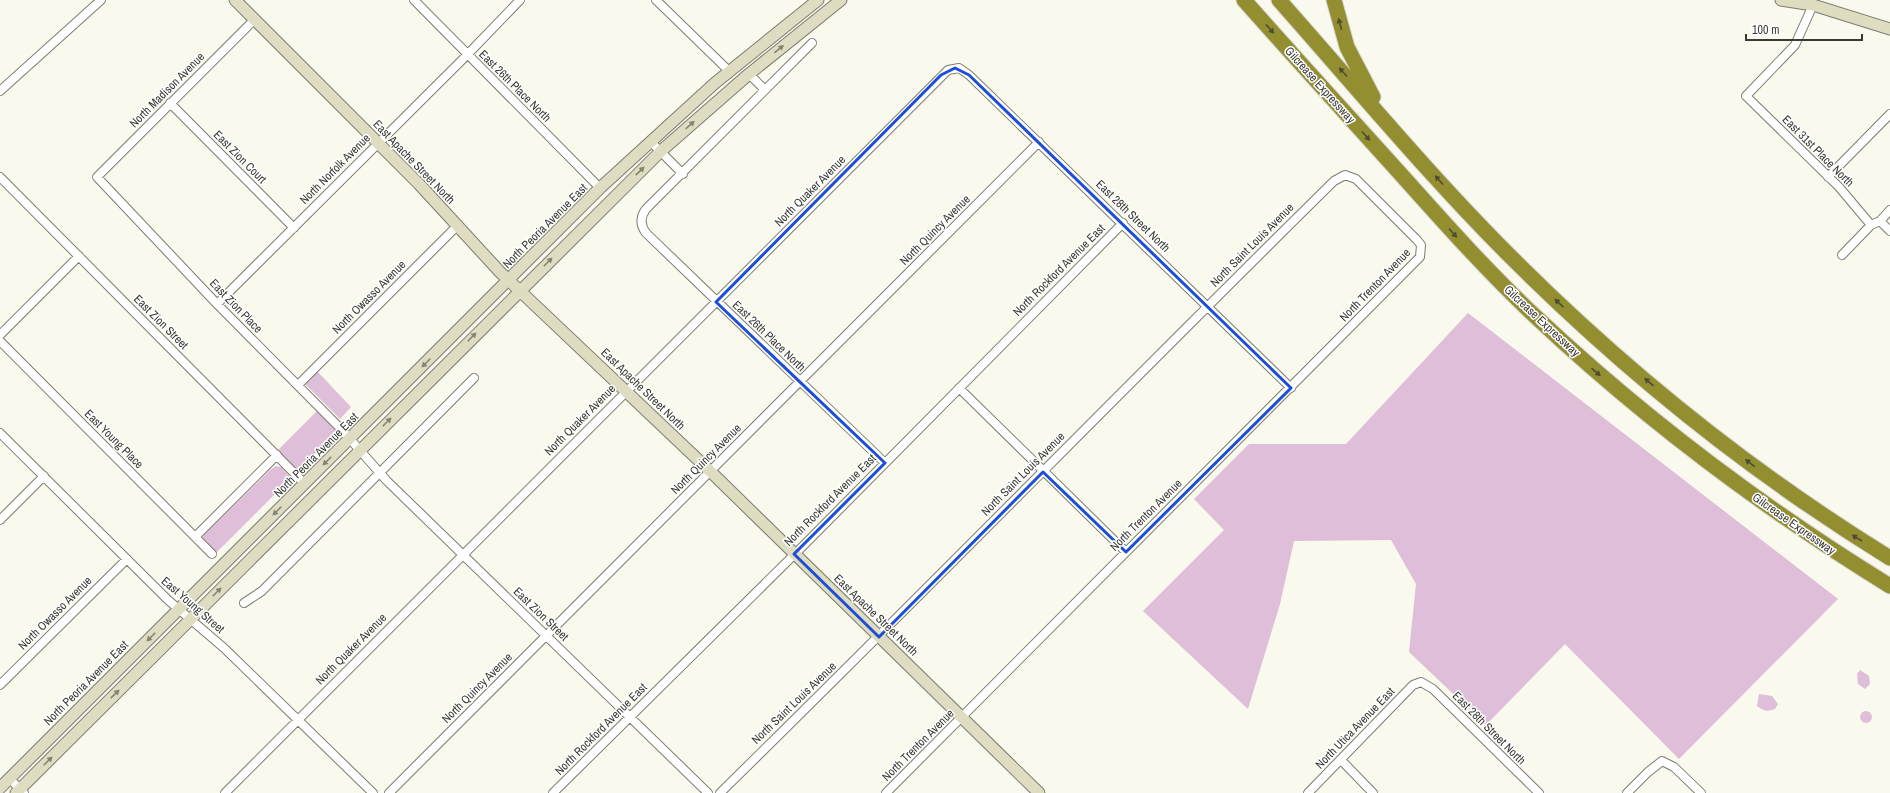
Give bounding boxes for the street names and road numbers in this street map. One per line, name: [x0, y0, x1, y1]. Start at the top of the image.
street label: Gilcrease Expressway: [1281, 43, 1359, 127]
street label: East 26th Place North: [475, 46, 555, 126]
street label: North Madison Avenue: [126, 49, 208, 131]
street label: East 31st Place North: [1779, 112, 1857, 190]
street label: East Apache Street North: [370, 116, 458, 208]
street label: East Zion Court: [210, 127, 270, 187]
street label: North Norfolk Avenue: [296, 130, 374, 208]
street label: North Quaker Avenue: [771, 152, 849, 230]
street label: East 28th Street North: [1092, 176, 1174, 256]
street label: North Peoria Avenue East: [499, 180, 591, 272]
street label: North Quincy Avenue: [896, 191, 974, 269]
street label: North Saint Louis Avenue: [1207, 200, 1297, 290]
street label: North Rockford Avenue East: [1010, 220, 1109, 319]
street label: North Trenton Avenue: [1336, 245, 1414, 325]
street label: North Owasso Avenue: [329, 257, 409, 337]
street label: East Zion Place: [206, 275, 266, 337]
street label: Gilcrease Expressway: [1501, 282, 1583, 360]
street label: East Zion Street: [130, 291, 192, 353]
street label: East 26th Place North: [729, 297, 809, 375]
street label: East Apache Street North: [597, 345, 689, 433]
street label: North Quaker Avenue: [541, 381, 619, 459]
street label: East Young Place: [81, 406, 147, 472]
street label: North Peoria Avenue East: [270, 409, 362, 501]
street label: North Quincy Avenue: [667, 420, 745, 498]
street label: North Saint Louis Avenue: [978, 429, 1068, 519]
street label: North Rockford Avenue East: [781, 450, 880, 549]
street label: North Trenton Avenue: [1107, 476, 1185, 554]
street label: Gilcrease Expressway: [1749, 489, 1839, 559]
street label: East Apache Street North: [830, 571, 922, 659]
street label: North Owasso Avenue: [15, 573, 95, 653]
street label: East Young Street: [158, 573, 228, 637]
street label: East Zion Street: [510, 584, 572, 645]
street label: North Quaker Avenue: [312, 610, 390, 688]
street label: North Peoria Avenue East: [40, 637, 132, 729]
street label: North Quincy Avenue: [438, 649, 516, 727]
street label: North Saint Louis Avenue: [748, 658, 840, 748]
street label: North Rockford Avenue East: [552, 679, 651, 778]
street label: North Utica Avenue East: [1312, 684, 1398, 772]
street label: East 28th Street North: [1449, 688, 1529, 768]
street label: North Trenton Avenue: [879, 706, 957, 784]

